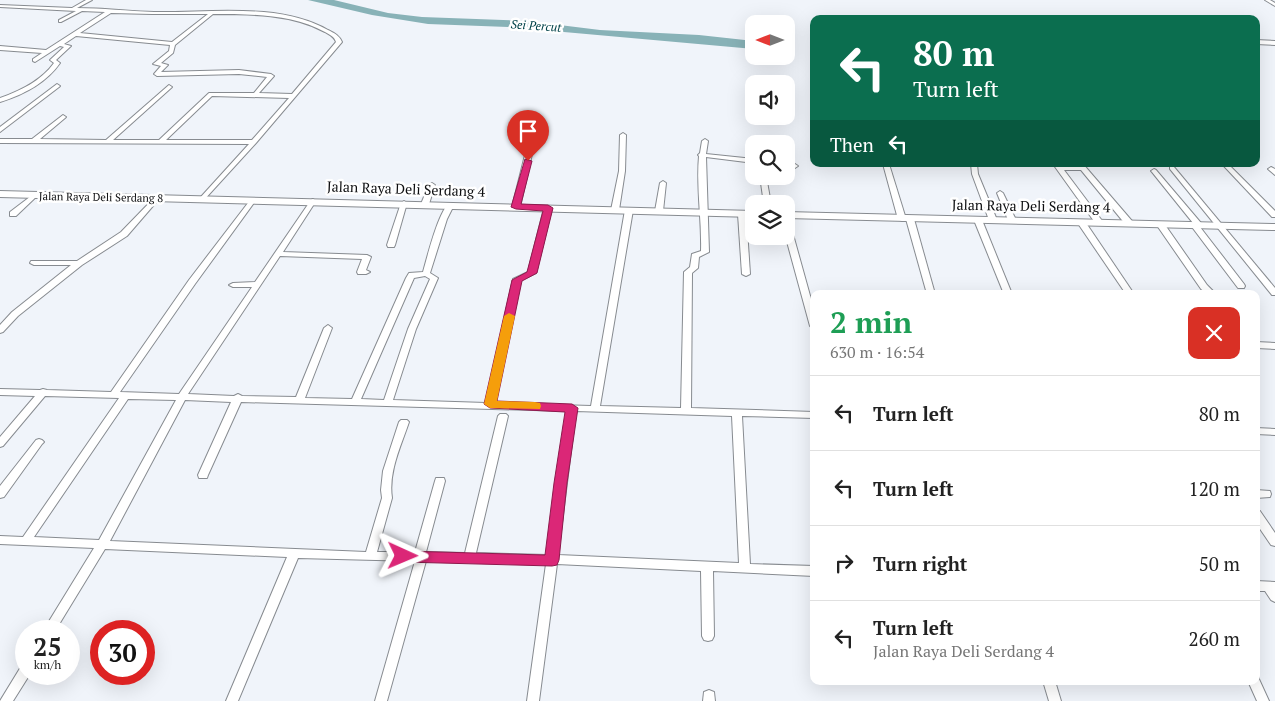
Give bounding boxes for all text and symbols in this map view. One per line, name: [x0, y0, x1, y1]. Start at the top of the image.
north arrow: [745, 15, 795, 65]
map controls: [745, 15, 795, 245]
water label: Sei Percut: [510, 16, 563, 35]
text: 80 m: [913, 30, 994, 76]
icon: left: [830, 35, 895, 100]
text: Turn left: [913, 74, 999, 103]
button: sound: [745, 75, 795, 125]
pin: [507, 110, 549, 161]
icon: arrive: [514, 117, 542, 145]
icon: left: [884, 130, 912, 158]
text: Then: [830, 132, 874, 157]
button: search: [745, 135, 795, 185]
street label: Jalan Raya Deli Serdang 4: [326, 176, 486, 201]
street label: Jalan Raya Deli Serdang 8: [39, 189, 163, 205]
button: layers: [745, 195, 795, 245]
street label: Jalan Raya Deli Serdang 4: [952, 195, 1111, 216]
text: 2 min: [830, 302, 912, 342]
button: close: [1188, 307, 1240, 359]
text: 630 m · 16:54: [830, 341, 924, 363]
icon: left: [830, 399, 858, 427]
text: Turn left: [873, 401, 954, 426]
text: 80 m: [1199, 401, 1240, 426]
icon: left: [830, 474, 858, 502]
text: Turn left: [873, 476, 954, 501]
text: 120 m: [1189, 476, 1240, 501]
position arrow: [376, 529, 428, 581]
icon: right: [830, 549, 858, 577]
text: Turn right: [873, 551, 967, 576]
text: 50 m: [1199, 551, 1240, 576]
text: Turn left: [873, 615, 954, 640]
speed limit sign: 30: [90, 620, 155, 685]
icon: left: [830, 624, 858, 652]
text: 260 m: [1189, 626, 1240, 651]
text: 25: [33, 630, 62, 663]
text: Jalan Raya Deli Serdang 4: [873, 640, 1054, 662]
text: km/h: [34, 657, 61, 672]

